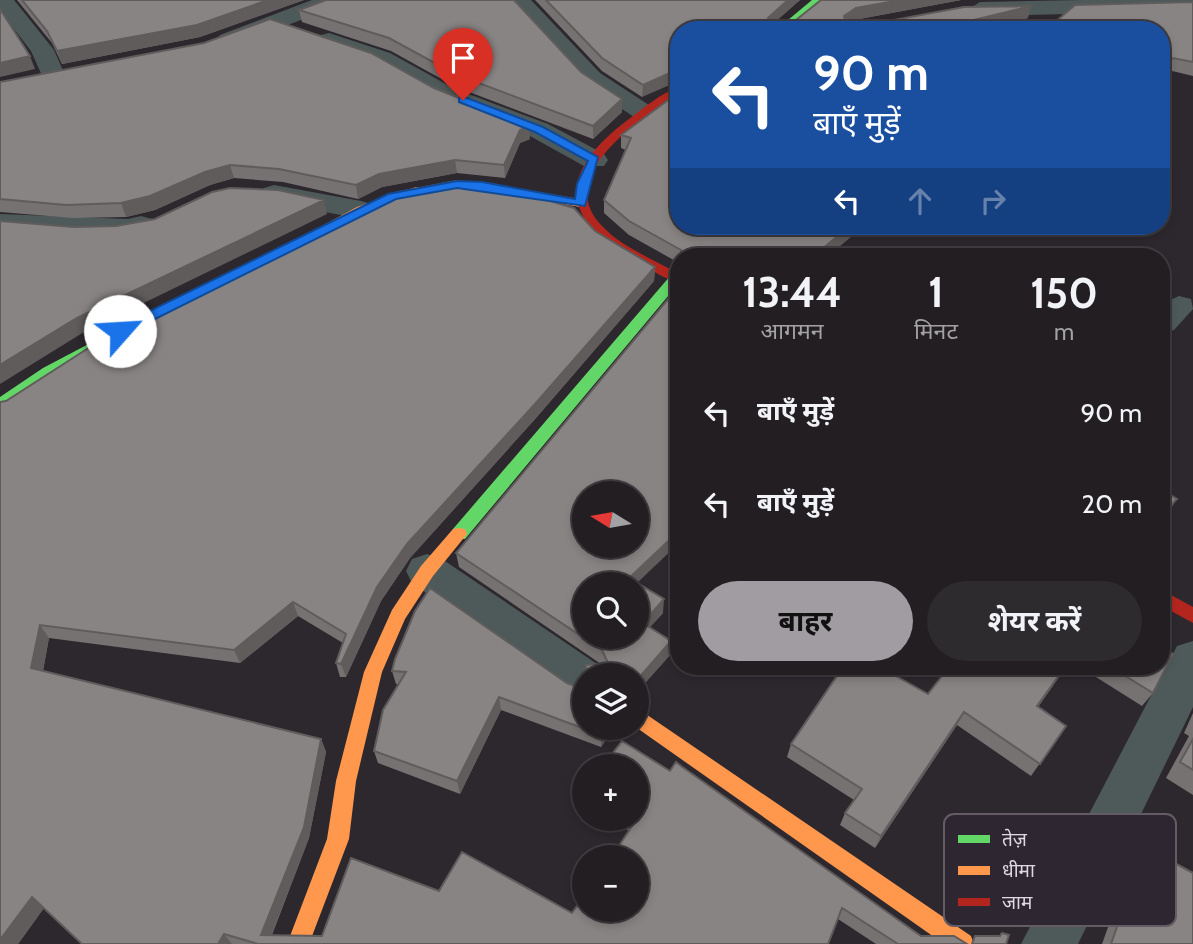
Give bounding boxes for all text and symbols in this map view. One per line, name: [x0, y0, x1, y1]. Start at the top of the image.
pin: [433, 28, 493, 100]
icon: arrive: [444, 39, 482, 77]
text: 90 m: [813, 43, 929, 102]
icon: left: [698, 49, 789, 140]
text: बाएँ मुड़ें: [813, 103, 901, 142]
icon: left: [828, 182, 866, 220]
icon: ahead: [901, 182, 939, 220]
icon: right: [974, 182, 1012, 220]
text: 13:44: [742, 266, 842, 318]
text: 1: [928, 266, 944, 318]
text: 150: [1030, 267, 1098, 319]
position arrow: [83, 294, 157, 368]
text: आगमन: [760, 317, 823, 345]
text: मिनट: [914, 317, 958, 345]
text: m: [1054, 318, 1074, 346]
icon: left: [698, 394, 736, 432]
text: बाएँ मुड़ें: [757, 395, 834, 427]
text: 90 m: [1080, 397, 1142, 429]
north arrow: [572, 481, 649, 558]
map controls: [572, 481, 649, 922]
icon: left: [698, 485, 736, 523]
text: बाएँ मुड़ें: [757, 486, 834, 518]
text: 20 m: [1082, 488, 1142, 520]
button: search: [572, 572, 649, 649]
button: बाहर: [698, 581, 913, 661]
button: शेयर करें: [927, 581, 1142, 661]
button: layers: [572, 663, 649, 740]
button: +: [572, 754, 649, 831]
legend: [944, 814, 1176, 926]
text: तेज़: [1002, 828, 1028, 851]
button: −: [572, 845, 649, 922]
text: धीमा: [1002, 859, 1036, 882]
text: जाम: [1002, 891, 1033, 914]

